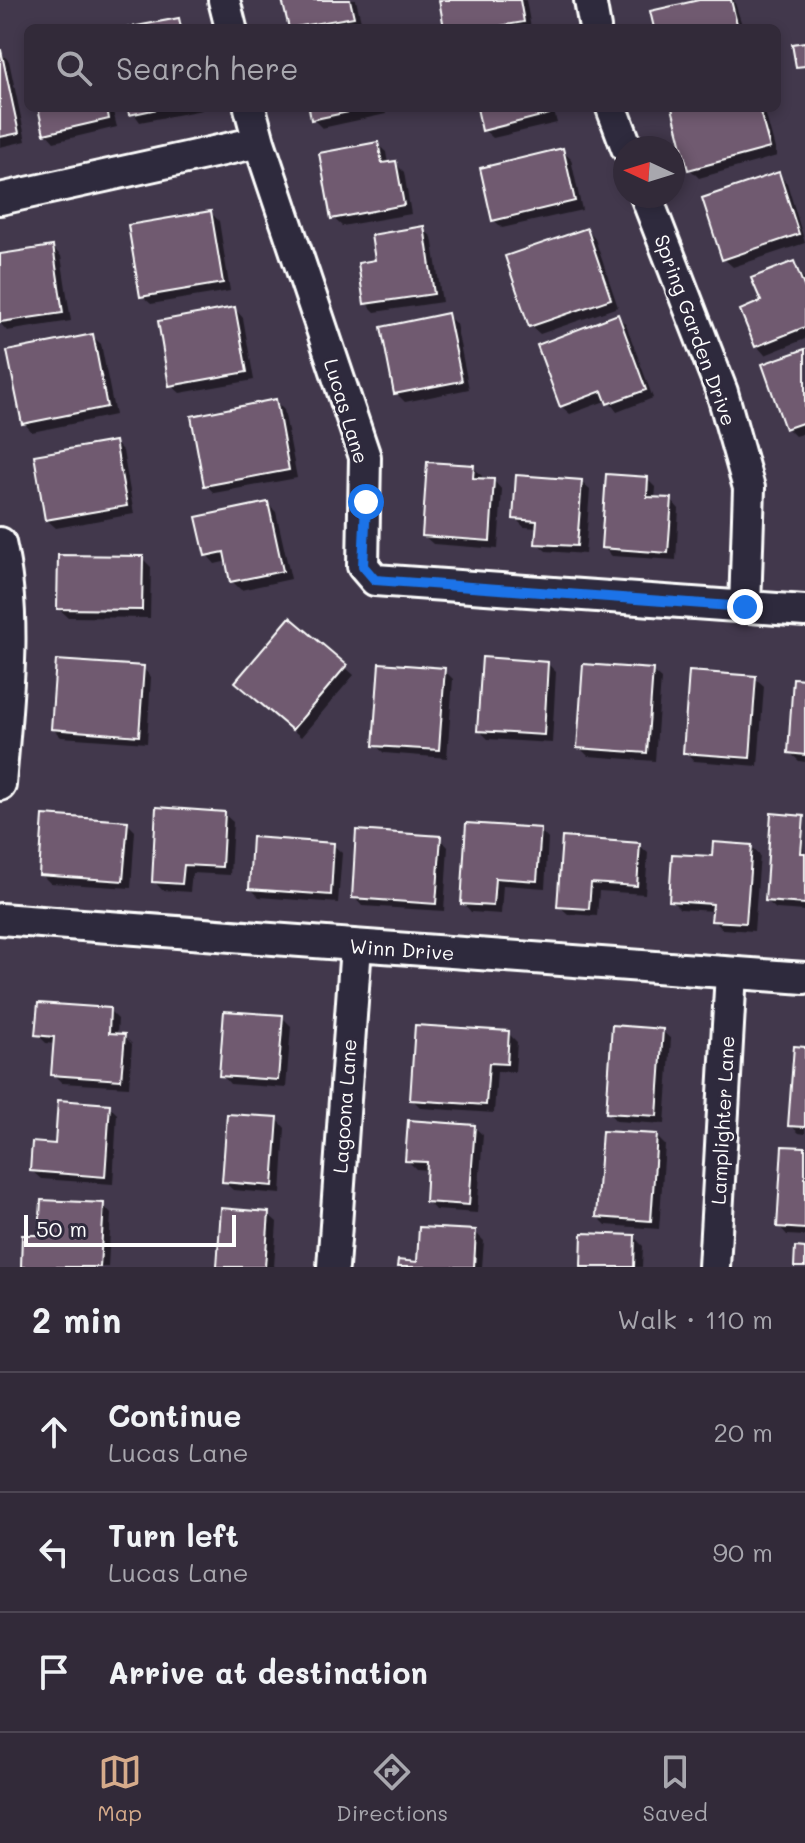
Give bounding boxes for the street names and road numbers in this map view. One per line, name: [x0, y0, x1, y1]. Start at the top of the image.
street label: Spring Garden Drive: [649, 231, 743, 429]
street label: Lucas Lane: [319, 355, 375, 467]
street label: Winn Drive: [349, 932, 455, 966]
street label: Lamplighter Lane: [705, 1035, 739, 1205]
street label: Lagoona Lane: [326, 1038, 362, 1174]

